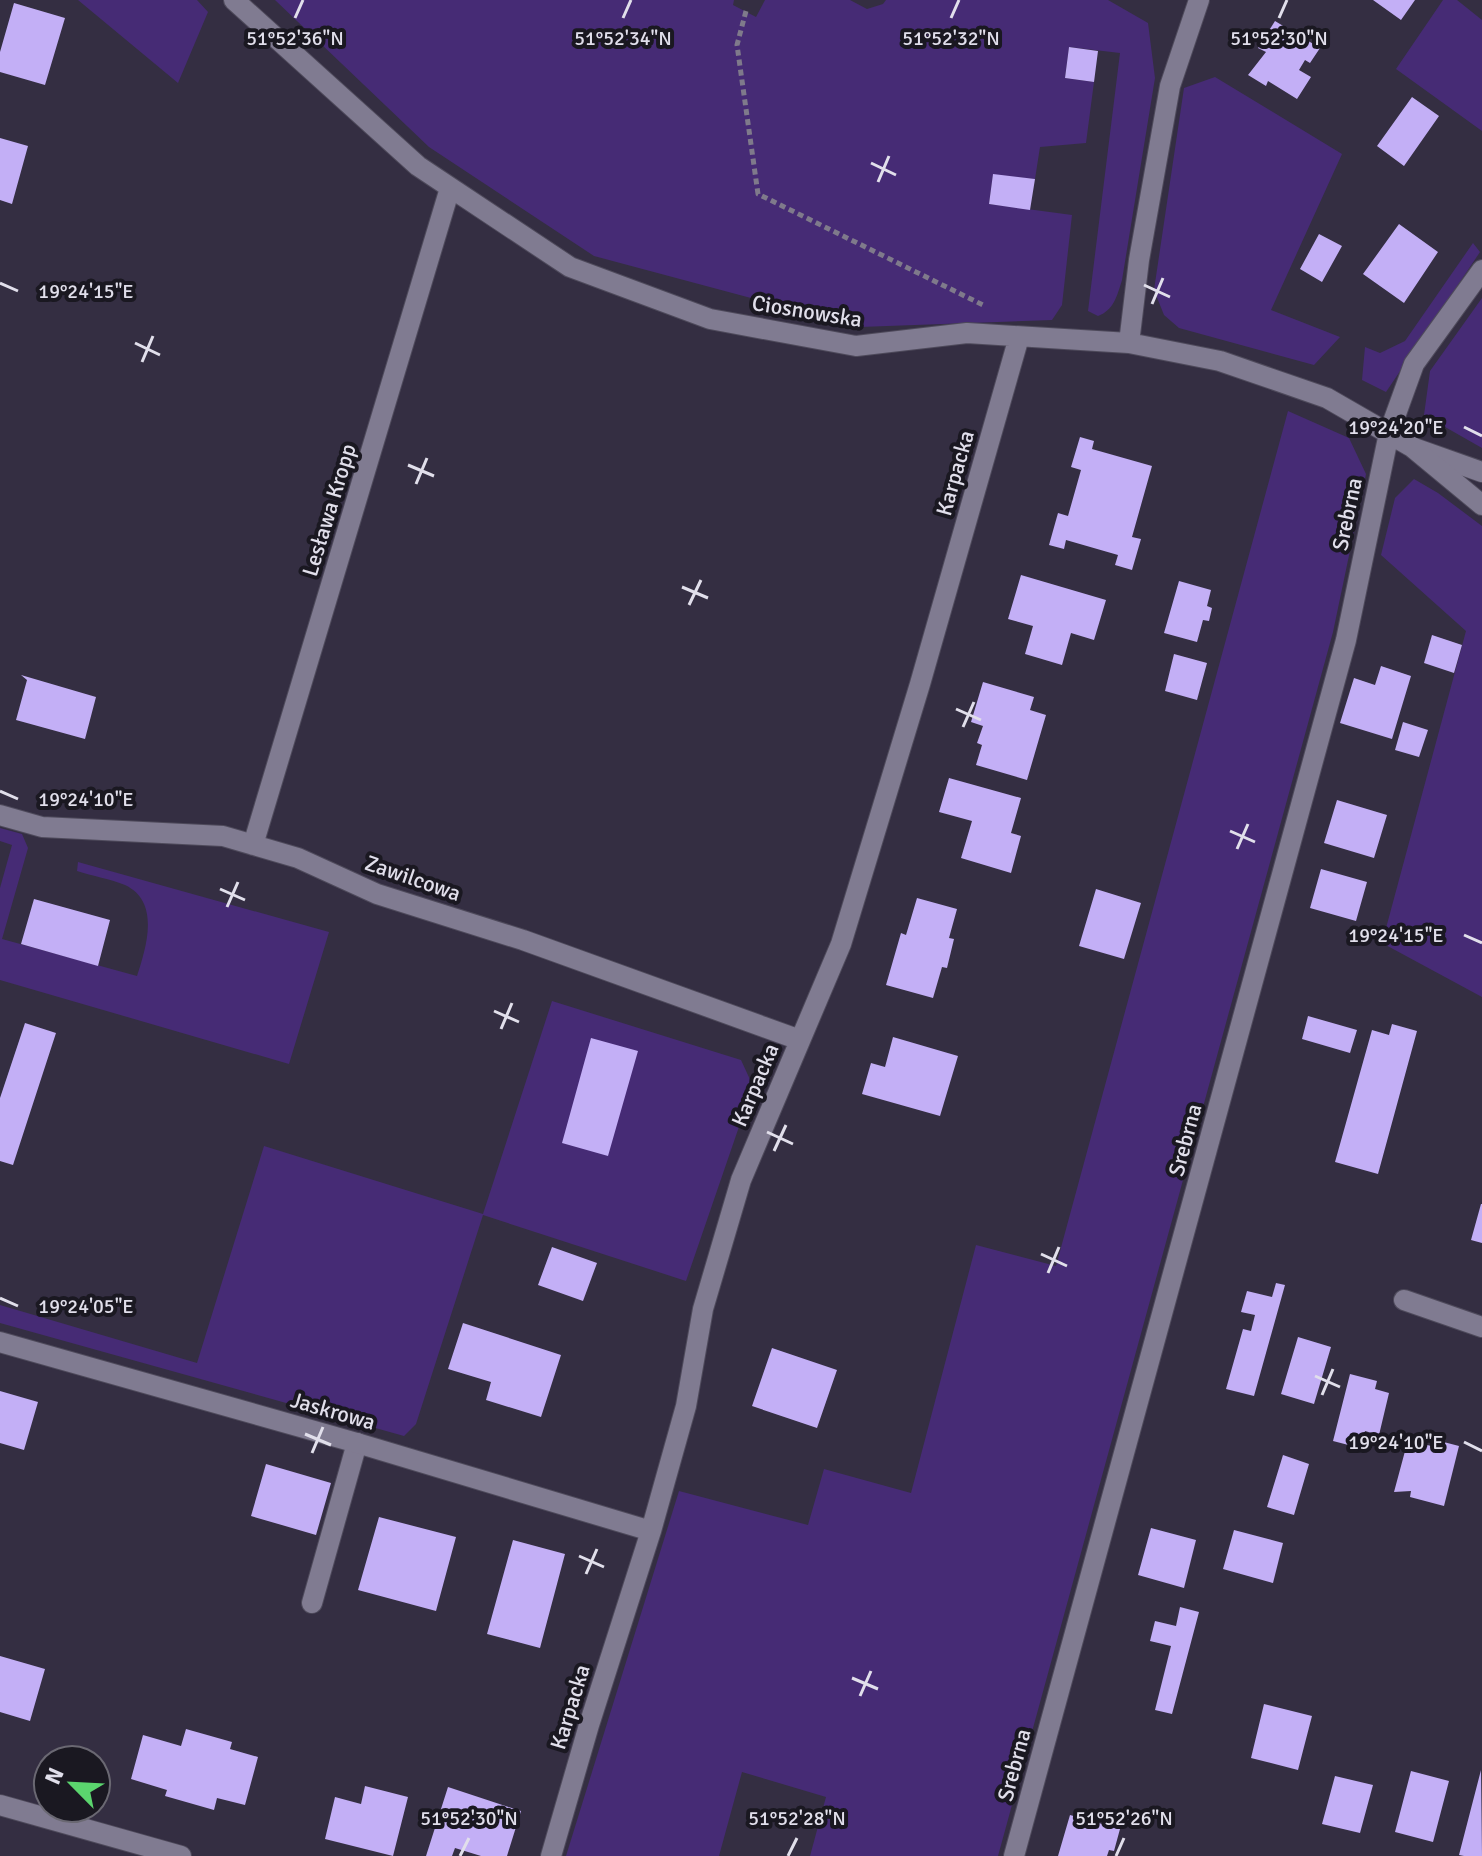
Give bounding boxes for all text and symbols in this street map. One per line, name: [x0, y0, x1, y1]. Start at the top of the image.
text: 51°52'36"N: [246, 26, 344, 51]
text: 51°52'34"N: [574, 26, 672, 51]
text: 51°52'32"N: [902, 26, 1000, 51]
text: 51°52'30"N: [1230, 26, 1328, 51]
text: 19°24'15"E: [38, 279, 134, 304]
street label: Ciosnowska: [750, 289, 864, 333]
text: 19°24'20"E: [1348, 415, 1444, 440]
street label: Karpacka: [930, 427, 980, 519]
street label: Lesława Kropp: [296, 441, 362, 579]
street label: Srebrna: [1326, 475, 1368, 553]
text: 19°24'10"E: [38, 787, 134, 812]
street label: Zawilcowa: [362, 849, 464, 907]
text: 19°24'15"E: [1348, 923, 1444, 948]
street label: Karpacka: [725, 1039, 785, 1131]
street label: Srebrna: [1162, 1101, 1208, 1179]
text: 19°24'05"E: [38, 1294, 134, 1319]
street label: Jaskrowa: [288, 1386, 378, 1436]
text: 19°24'10"E: [1348, 1430, 1444, 1455]
street label: Karpacka: [544, 1661, 596, 1753]
street label: Srebrna: [991, 1726, 1037, 1804]
north arrow: [32, 1744, 112, 1824]
text: N: [39, 1764, 70, 1789]
text: 51°52'30"N: [420, 1806, 518, 1831]
text: 51°52'28"N: [748, 1806, 846, 1831]
text: 51°52'26"N: [1075, 1806, 1173, 1831]

